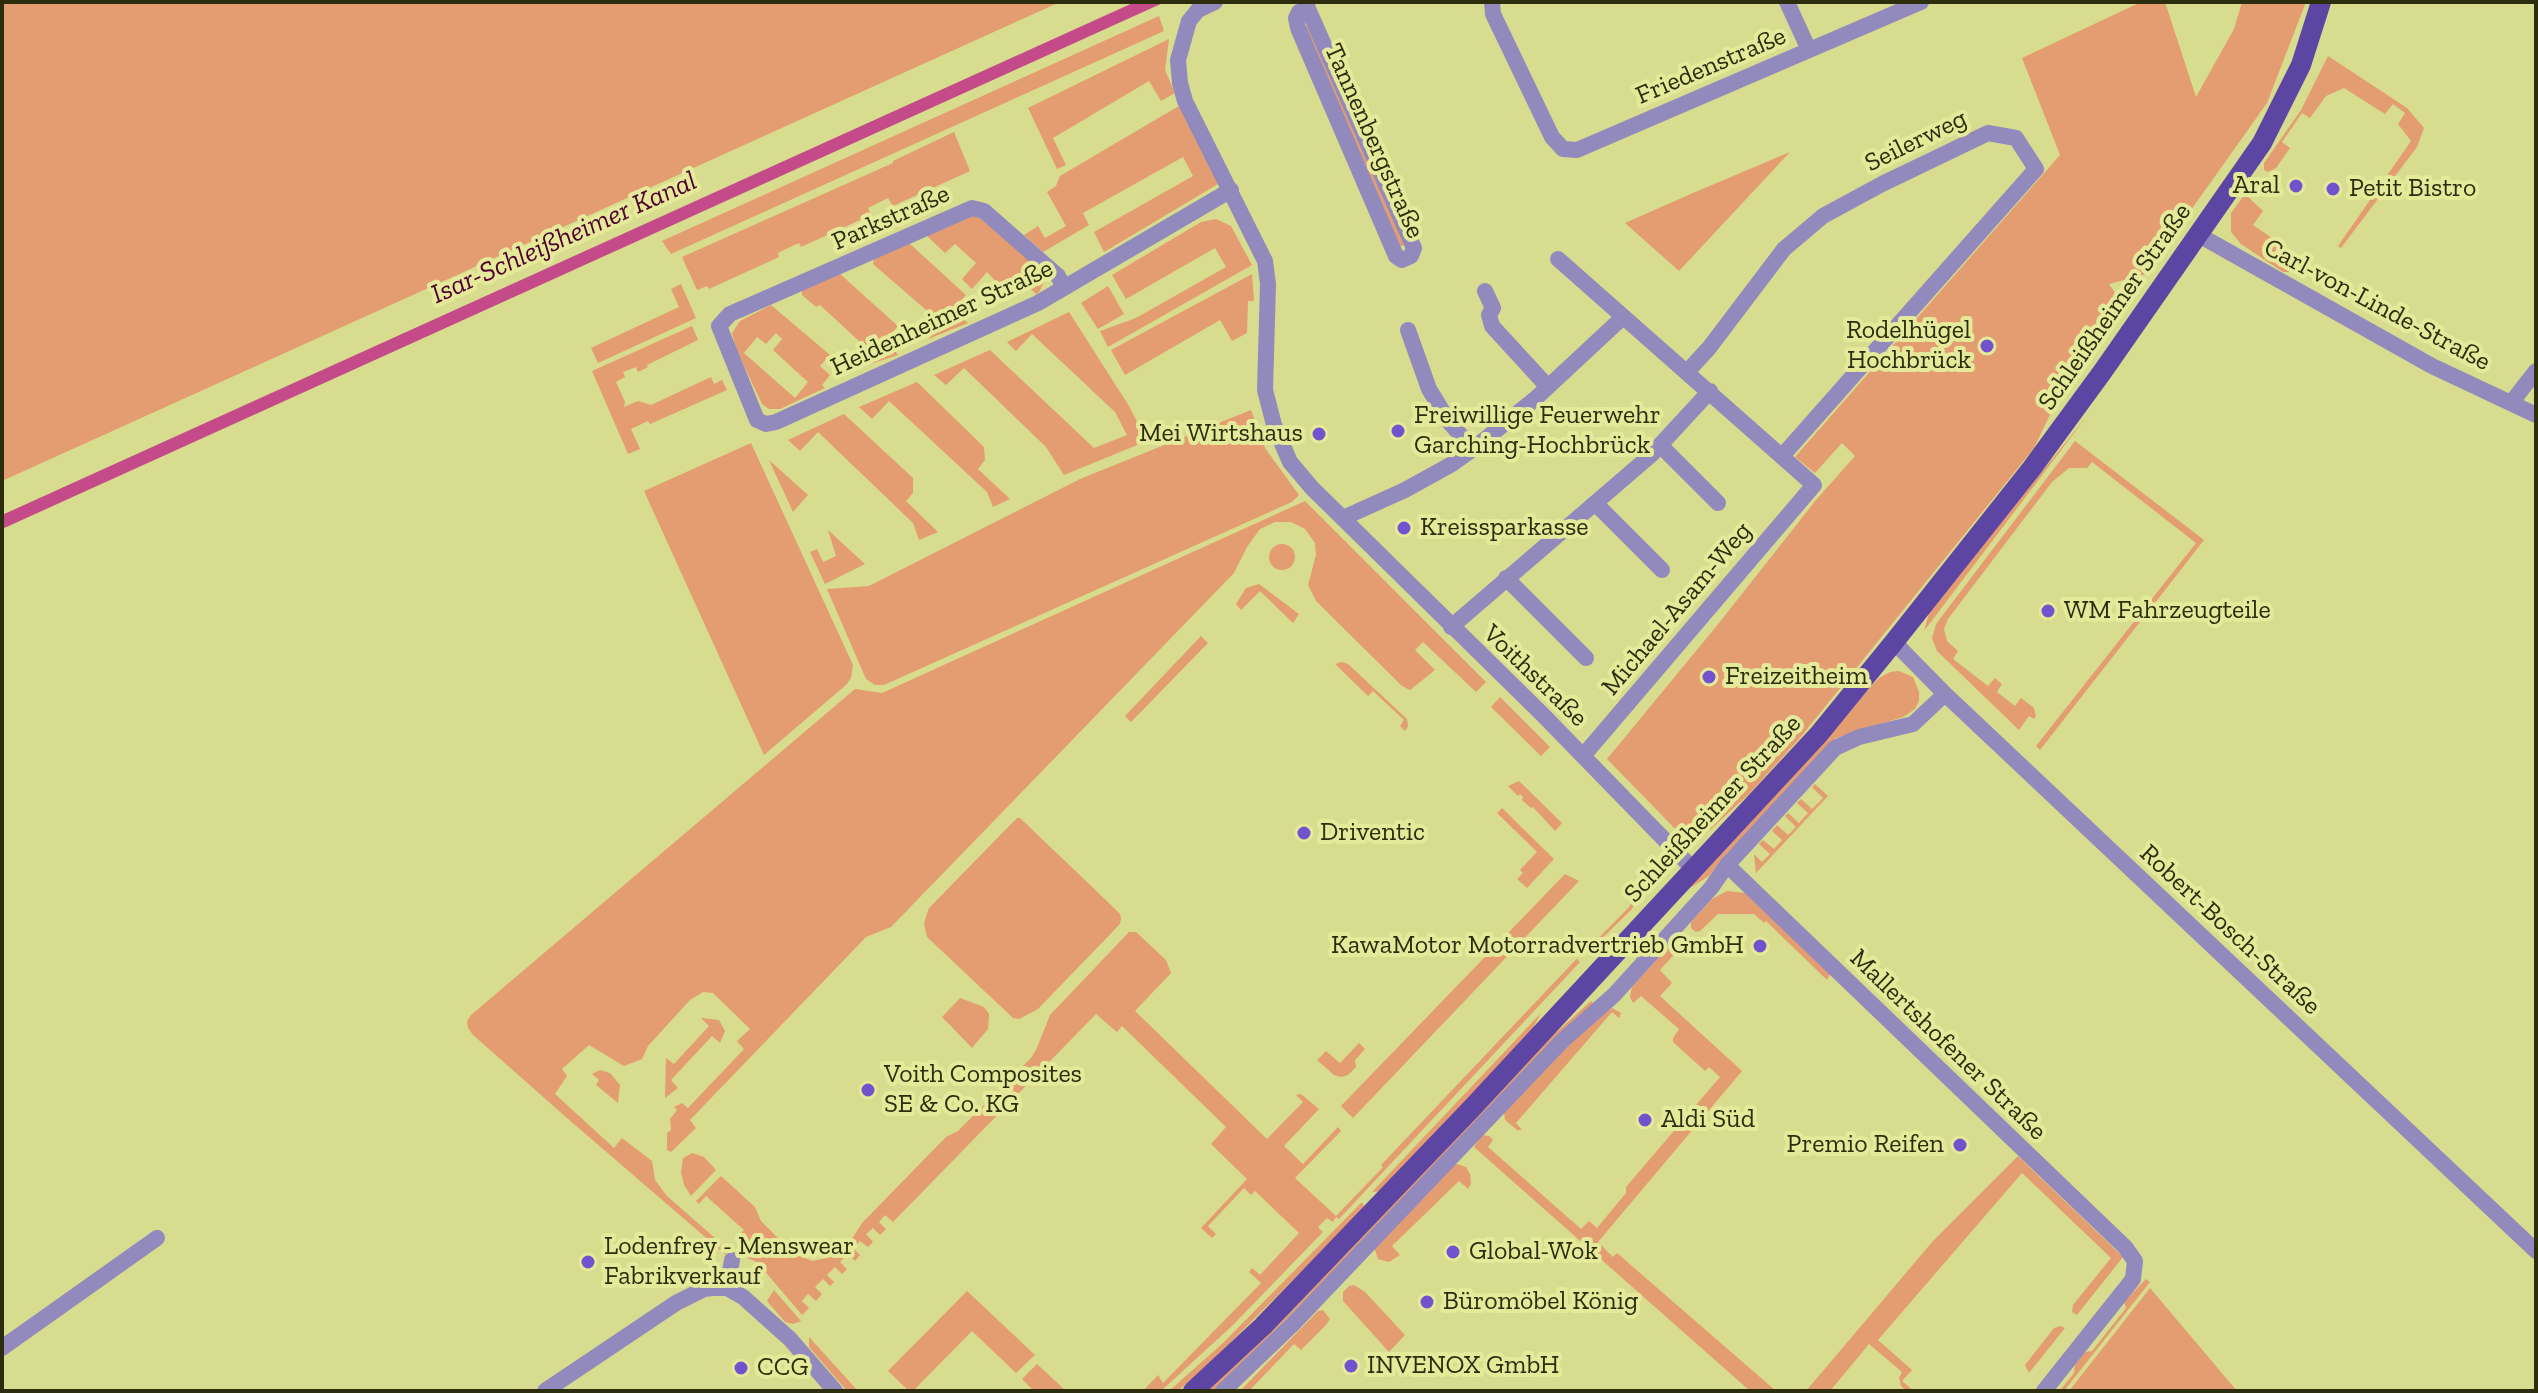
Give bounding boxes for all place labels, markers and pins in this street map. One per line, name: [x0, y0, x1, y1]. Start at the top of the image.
place label: Aral: [2233, 170, 2280, 202]
place label: Petit Bistro: [2349, 173, 2476, 205]
marker: Aral: [2287, 177, 2305, 195]
marker: Petit Bistro: [2324, 180, 2342, 198]
place label: Rodelhügel Hochbrück: [1846, 315, 1971, 376]
marker: Rodelhügel Hochbrück: [1978, 337, 1996, 355]
place label: Freiwillige Feuerwehr Garching-Hochbrück: [1414, 400, 1661, 462]
place label: Mei Wirtshaus: [1139, 418, 1303, 450]
marker: Freiwillige Feuerwehr Garching-Hochbrück: [1389, 422, 1407, 440]
marker: Mei Wirtshaus: [1310, 425, 1328, 443]
place label: Kreissparkasse: [1420, 512, 1589, 544]
marker: Kreissparkasse: [1395, 519, 1413, 537]
place label: WM Fahrzeugteile: [2064, 595, 2271, 627]
marker: WM Fahrzeugteile: [2039, 602, 2057, 620]
place label: Freizeitheim: [1725, 661, 1868, 693]
marker: Freizeitheim: [1700, 668, 1718, 686]
place label: Driventic: [1320, 817, 1425, 849]
marker: Driventic: [1295, 824, 1313, 842]
place label: KawaMotor Motorradvertrieb GmbH: [1331, 930, 1744, 962]
marker: KawaMotor Motorradvertrieb GmbH: [1751, 937, 1769, 955]
place label: Voith Composites SE & Co. KG: [884, 1059, 1082, 1120]
marker: Voith Composites SE & Co. KG: [859, 1081, 877, 1099]
place label: Aldi Süd: [1661, 1104, 1755, 1136]
marker: Aldi Süd: [1636, 1111, 1654, 1129]
place label: Premio Reifen: [1787, 1129, 1944, 1161]
marker: Premio Reifen: [1951, 1136, 1969, 1154]
place label: Lodenfrey - Menswear Fabrikverkauf: [604, 1231, 854, 1292]
place label: Global-Wok: [1469, 1236, 1598, 1268]
marker: Global-Wok: [1444, 1243, 1462, 1261]
marker: Lodenfrey - Menswear Fabrikverkauf: [579, 1253, 597, 1271]
place label: Büromöbel König: [1443, 1286, 1638, 1318]
marker: Büromöbel König: [1418, 1293, 1436, 1311]
place label: INVENOX GmbH: [1367, 1350, 1559, 1382]
place label: CCG: [757, 1352, 809, 1384]
marker: INVENOX GmbH: [1342, 1357, 1360, 1375]
marker: CCG: [732, 1359, 750, 1377]

